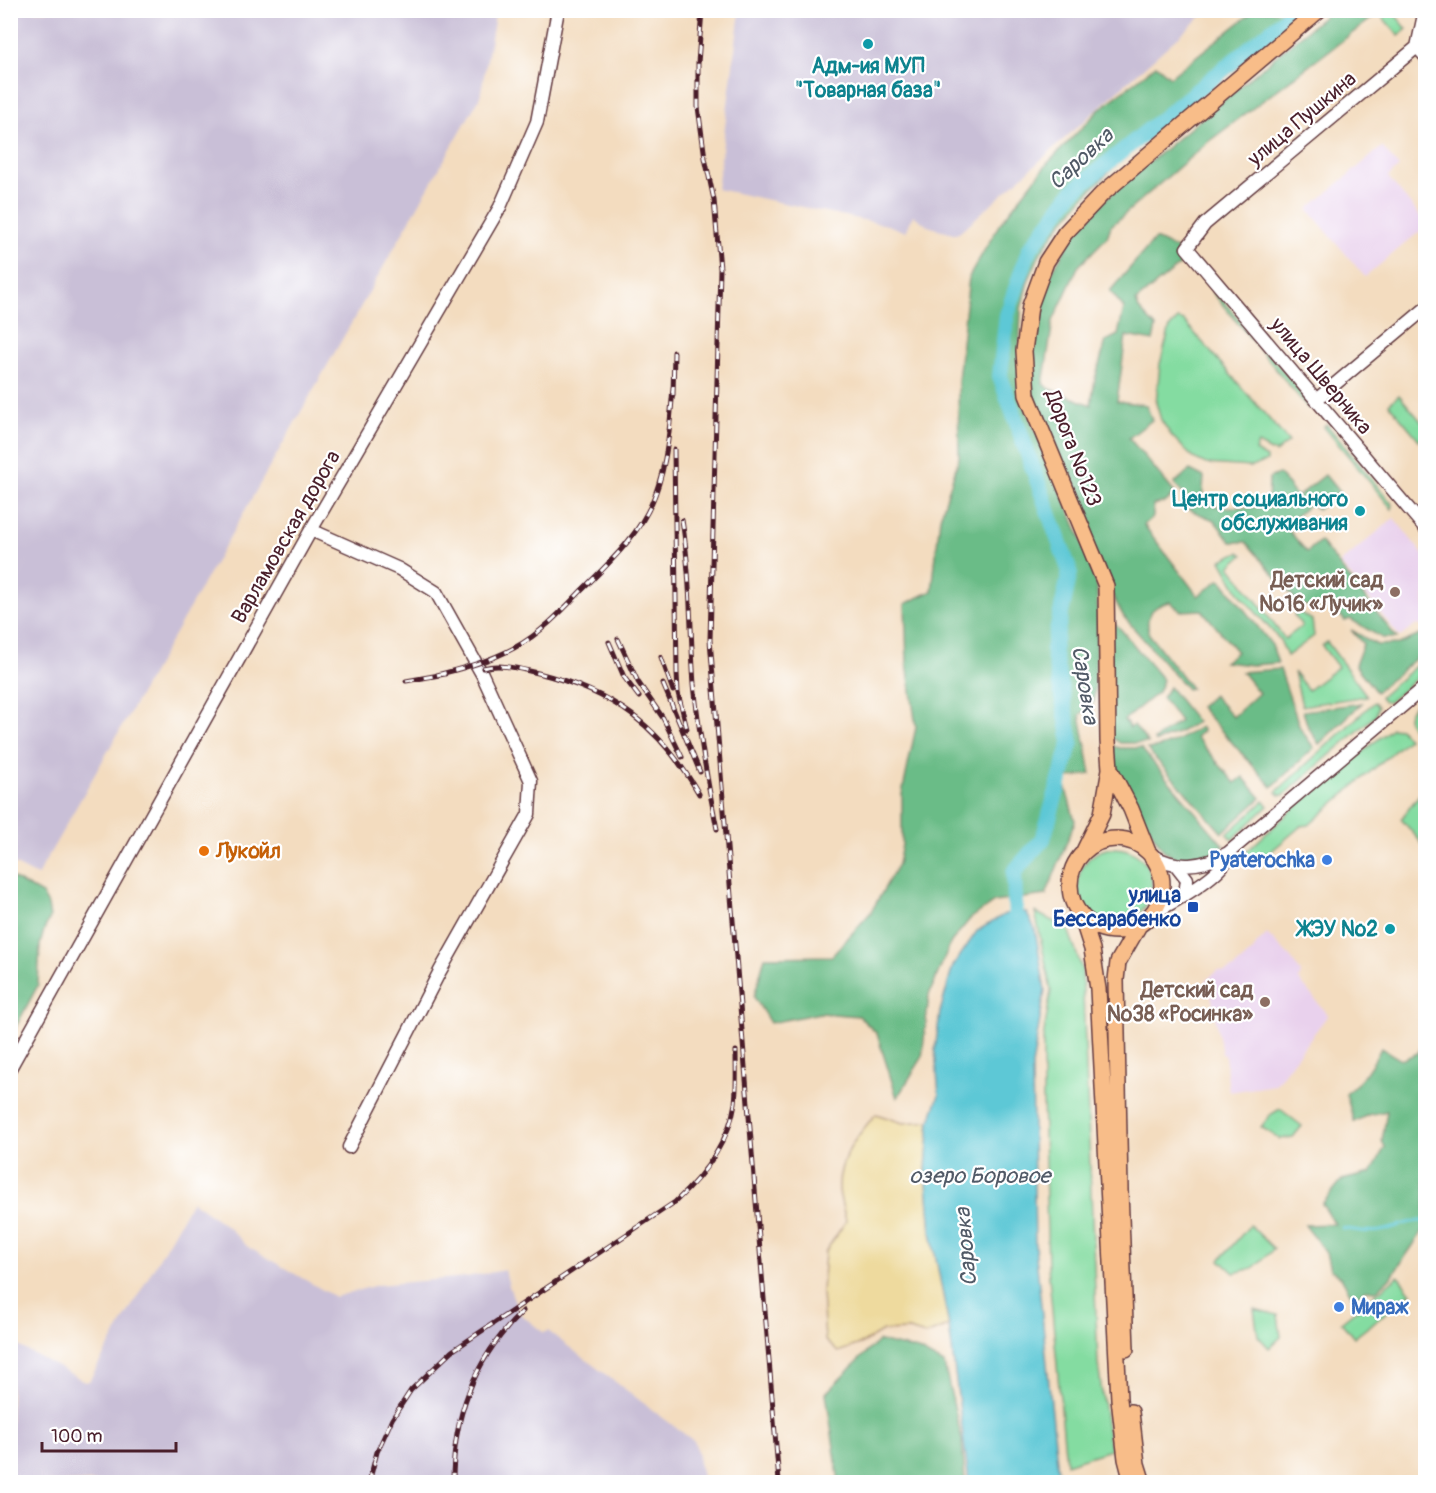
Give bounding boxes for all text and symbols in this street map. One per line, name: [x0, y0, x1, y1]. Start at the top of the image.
marker: Адм-ия МУП "Товарная база": [861, 37, 875, 51]
place label: Адм-ия МУП "Товарная база": [795, 53, 941, 104]
street label: улица Пушкина: [1241, 66, 1362, 173]
water label: Саровка: [1043, 121, 1121, 196]
street label: улица Шверника: [1263, 311, 1378, 440]
street label: Дорога №123: [1038, 385, 1108, 510]
street label: Варламовская дорога: [225, 446, 347, 628]
place label: Центр социального обслуживания: [1172, 486, 1349, 537]
marker: Центр социального обслуживания: [1353, 504, 1367, 518]
place label: Детский сад №16 «Лучик»: [1259, 567, 1383, 618]
marker: Детский сад №16 «Лучик»: [1388, 585, 1402, 599]
water label: Саровка: [1065, 644, 1105, 728]
place label: Лукойл: [215, 838, 281, 865]
marker: Лукойл: [197, 844, 211, 858]
place label: Pyaterochka: [1209, 847, 1315, 874]
marker: Pyaterochka: [1320, 853, 1334, 867]
place label: улица Бессарабенко: [1053, 882, 1182, 933]
marker: улица Бессарабенко: [1186, 900, 1200, 914]
place label: ЖЭУ №2: [1294, 916, 1378, 943]
marker: ЖЭУ №2: [1383, 922, 1397, 936]
place label: Детский сад №38 «Росинка»: [1107, 977, 1253, 1028]
marker: Детский сад №38 «Росинка»: [1258, 995, 1272, 1009]
water label: озеро Боровое: [910, 1162, 1053, 1190]
water label: Саровка: [948, 1205, 983, 1287]
place label: Мираж: [1351, 1294, 1409, 1321]
marker: Мираж: [1332, 1300, 1346, 1314]
scale bar: [42, 1415, 176, 1453]
text: 100 m: [51, 1425, 103, 1448]

